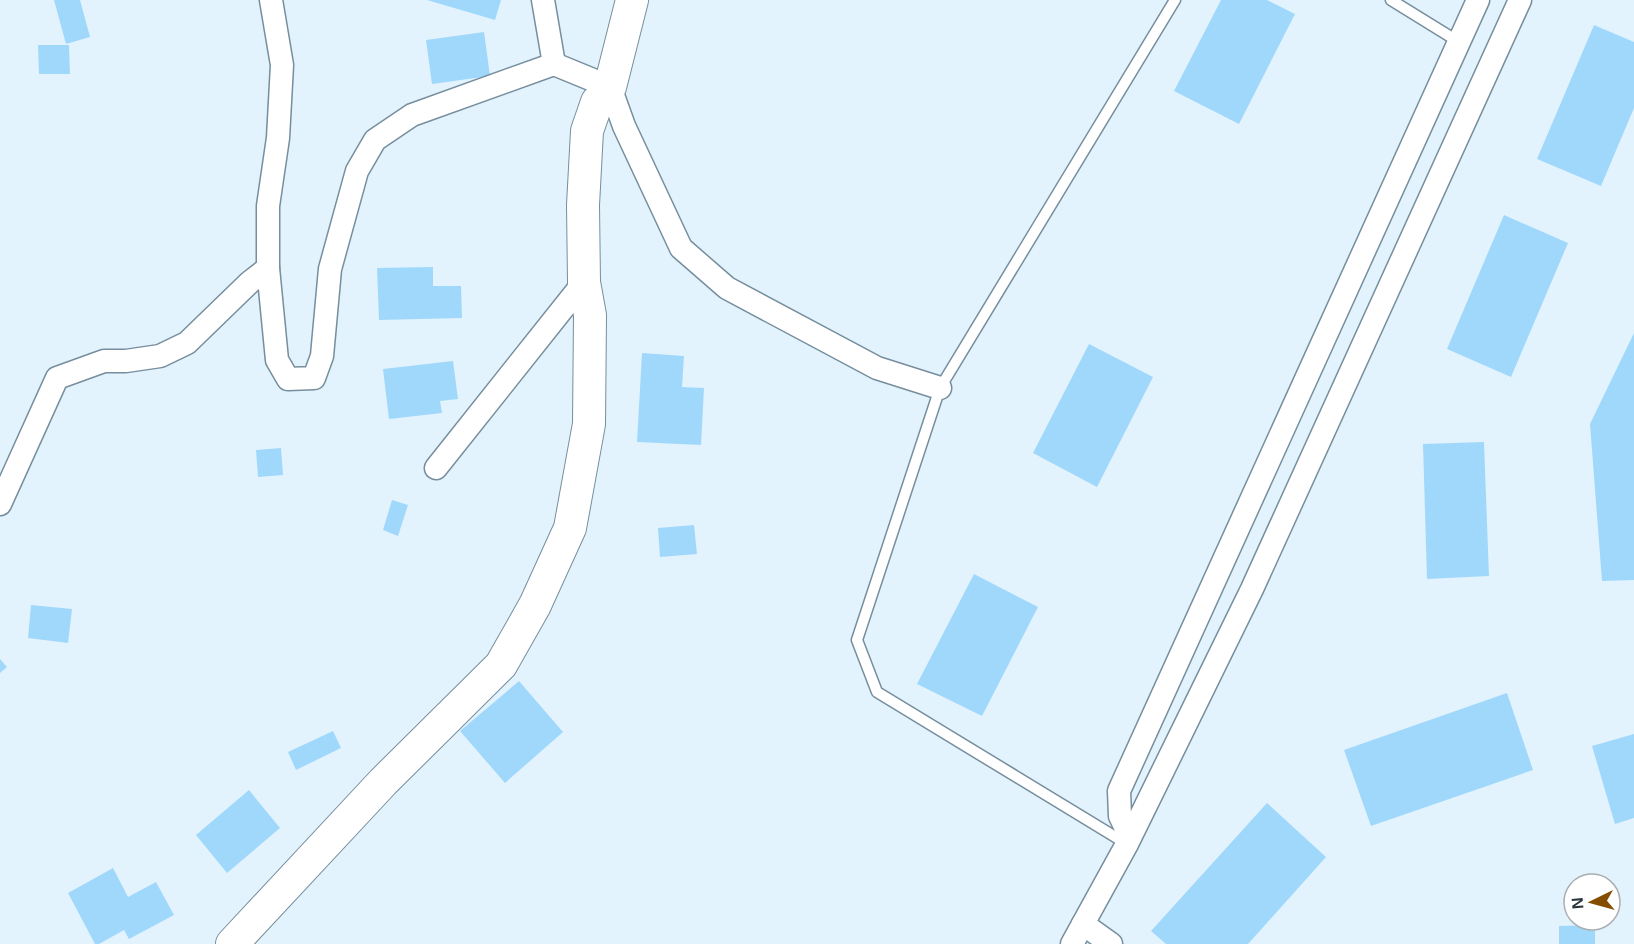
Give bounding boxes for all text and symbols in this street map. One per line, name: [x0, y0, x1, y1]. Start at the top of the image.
north arrow: [1562, 872, 1622, 932]
text: N: [1569, 897, 1587, 910]

